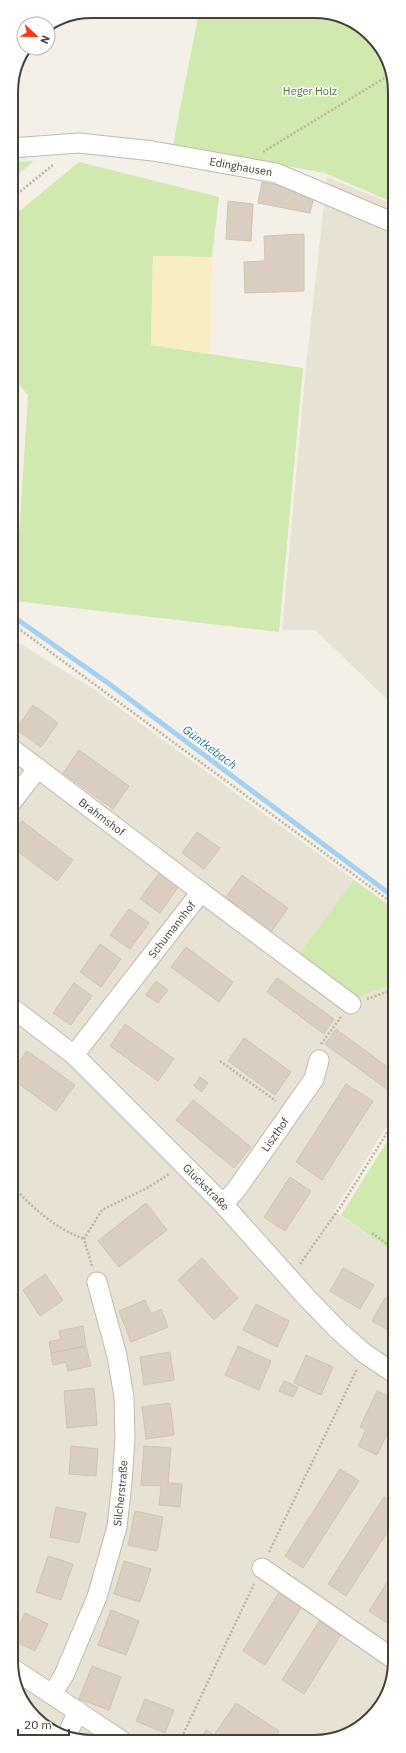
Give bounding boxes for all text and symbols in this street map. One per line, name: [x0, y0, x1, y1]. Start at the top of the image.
north arrow: [16, 16, 56, 56]
text: N: [37, 33, 53, 46]
park label: Heger Holz: [283, 84, 337, 98]
street label: Edinghausen: [208, 154, 273, 179]
water label: Güntkebach: [180, 722, 240, 772]
street label: Brahmshof: [76, 795, 128, 839]
street label: Schumannhof: [145, 898, 199, 961]
street label: Liszthof: [258, 1114, 292, 1154]
street label: Gluckstraße: [180, 1161, 232, 1213]
street label: Silcherstraße: [110, 1460, 131, 1527]
scale bar: [18, 1711, 69, 1737]
text: 20 m: [24, 1717, 52, 1732]

